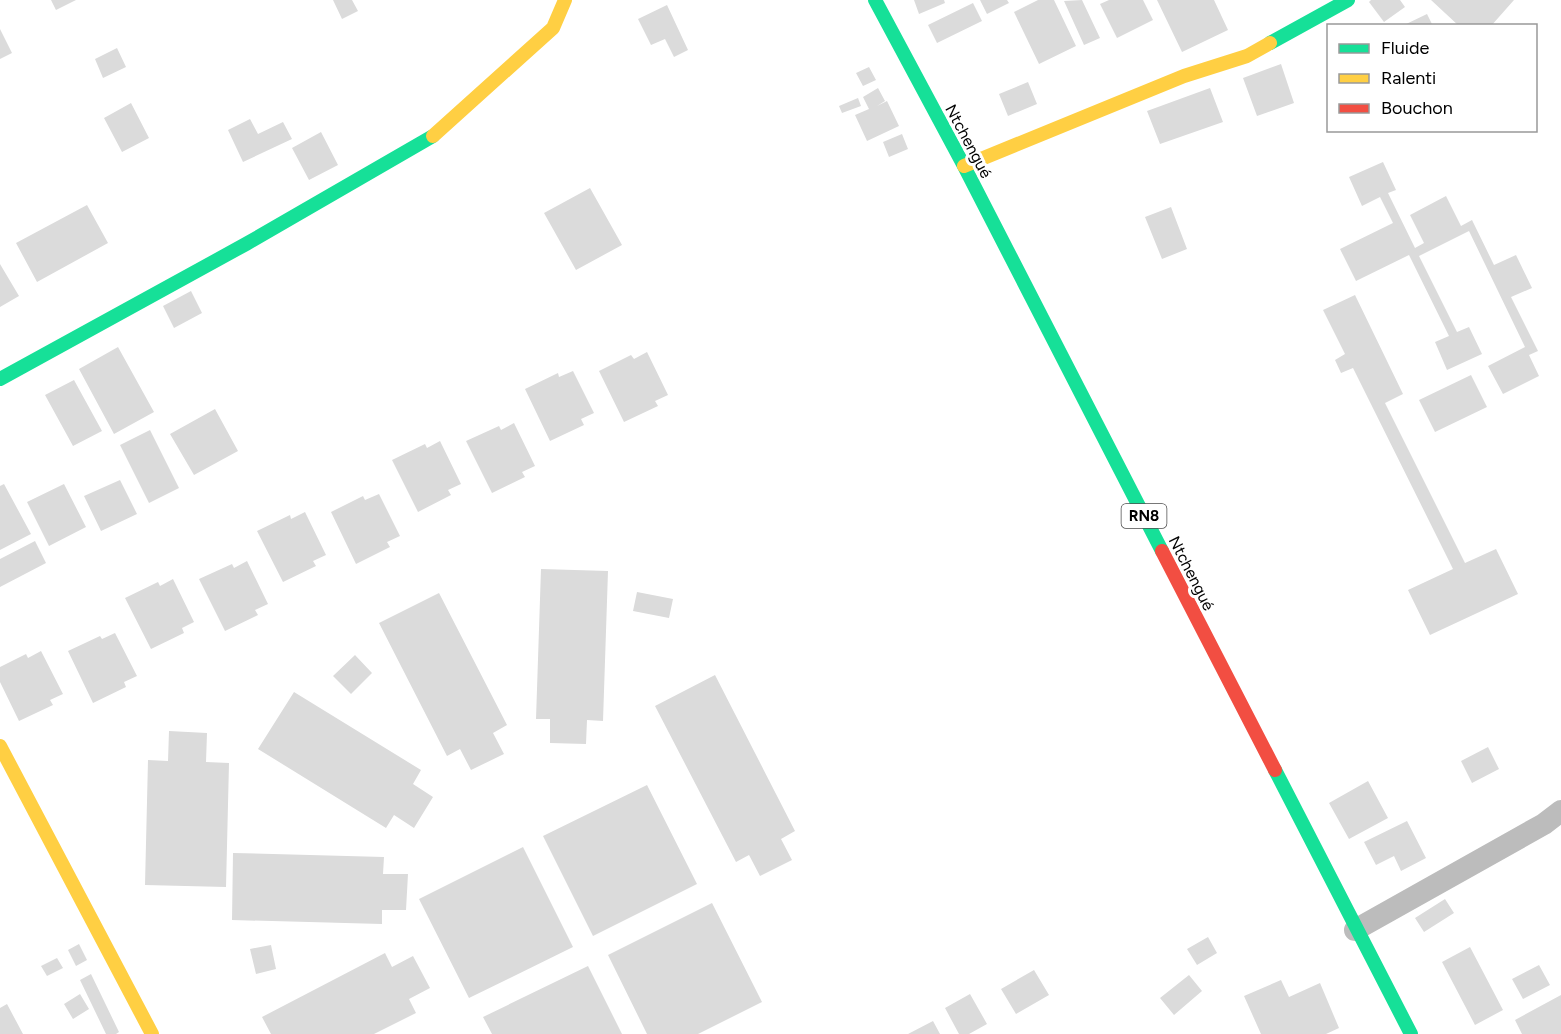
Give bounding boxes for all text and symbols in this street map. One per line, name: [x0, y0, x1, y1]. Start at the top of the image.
legend: [1327, 24, 1537, 132]
text: Fluide: [1381, 37, 1430, 59]
text: Ralenti: [1381, 67, 1436, 89]
text: Bouchon: [1381, 97, 1453, 119]
street label: Ntchengué: [941, 101, 996, 182]
road number: RN8: [1122, 504, 1166, 528]
street label: Ntchengué: [1165, 533, 1218, 614]

